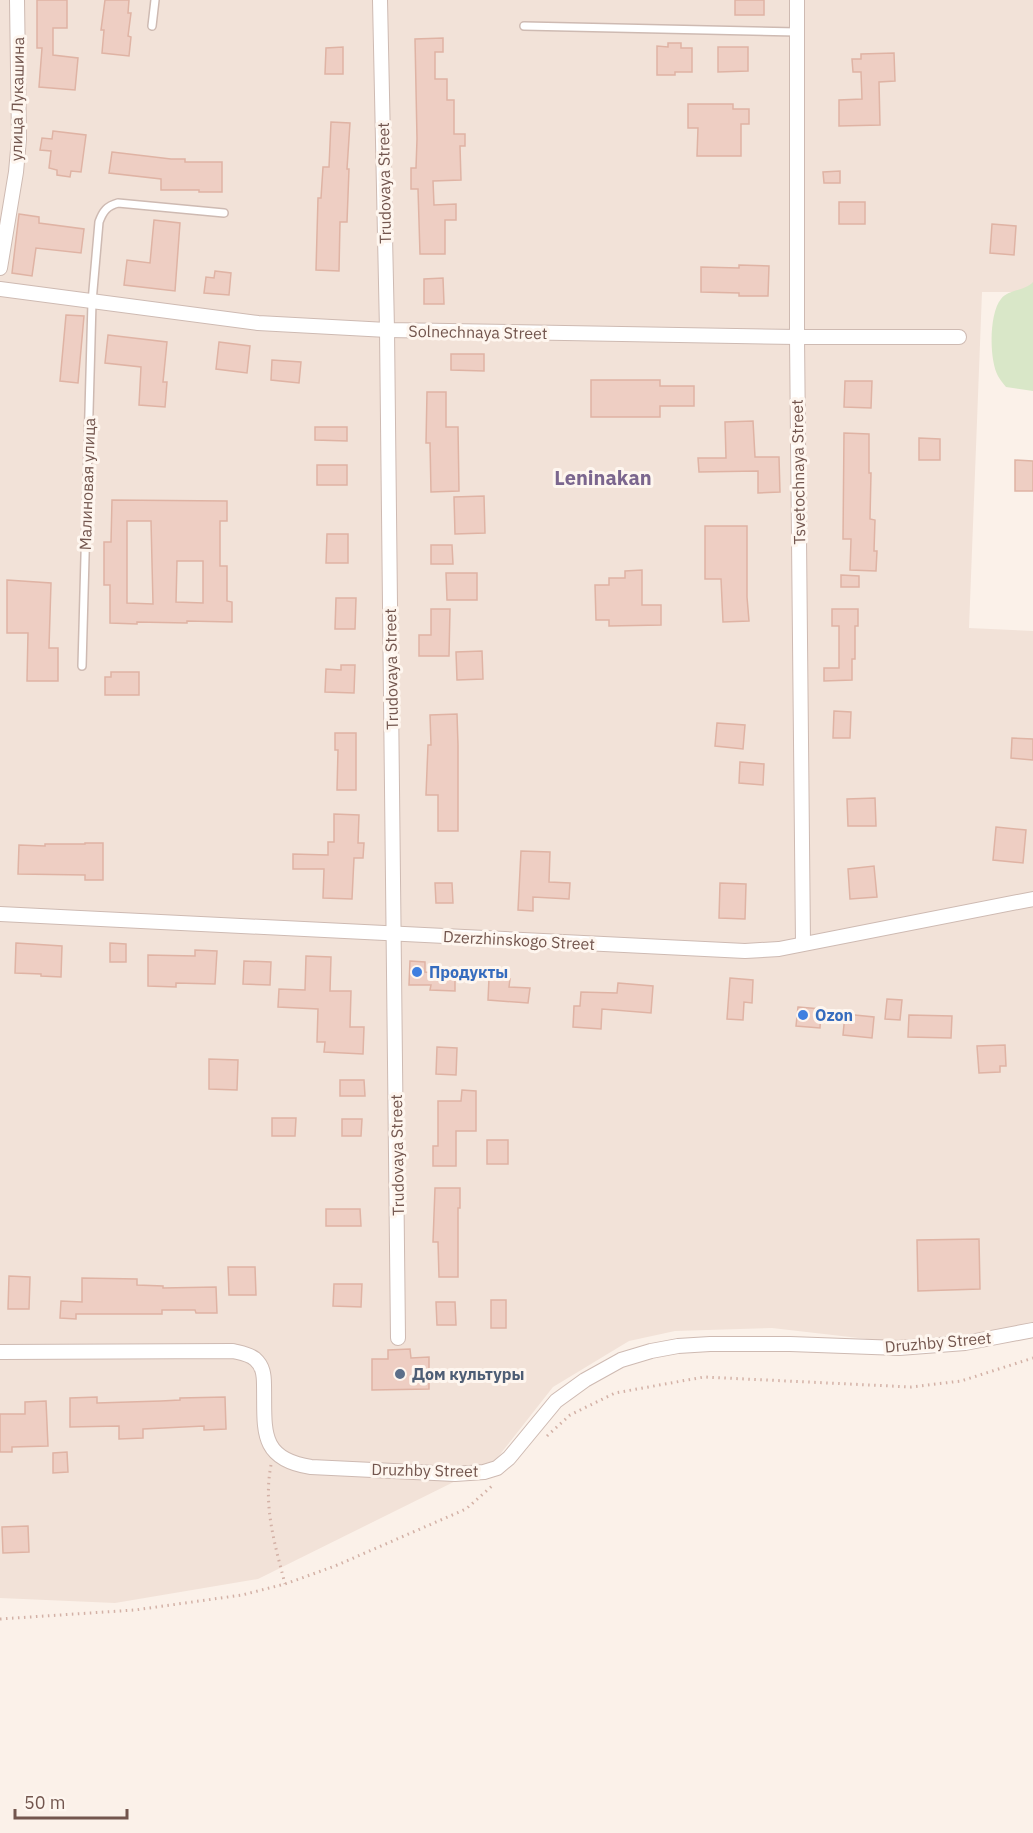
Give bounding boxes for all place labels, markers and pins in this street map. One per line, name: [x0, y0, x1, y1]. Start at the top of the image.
place label: Продукты: [429, 962, 508, 982]
marker: Продукты: [410, 965, 424, 979]
place label: Ozon: [815, 1005, 853, 1025]
marker: Ozon: [796, 1008, 810, 1022]
place label: Дом культуры: [412, 1364, 524, 1384]
marker: Дом культуры: [393, 1367, 407, 1381]

